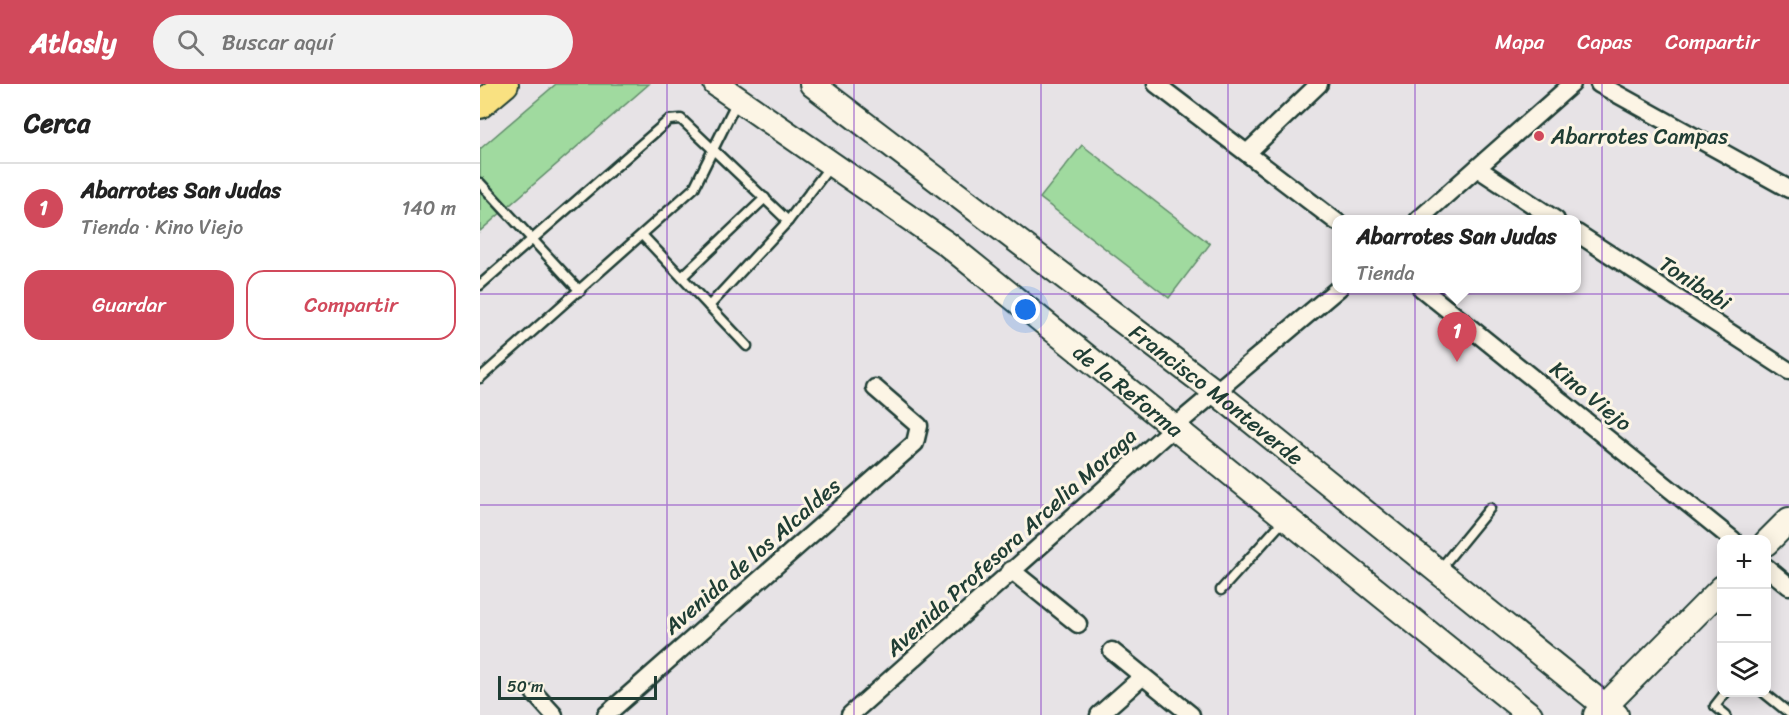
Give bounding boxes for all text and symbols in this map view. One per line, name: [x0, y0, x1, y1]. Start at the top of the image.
search box: [153, 15, 573, 69]
text: Atlasly: [30, 18, 117, 67]
text: Buscar aquí: [222, 23, 334, 62]
text: Mapa: [1495, 23, 1544, 61]
text: Capas: [1577, 23, 1632, 61]
text: Compartir: [1665, 23, 1759, 61]
icon: search: [174, 26, 207, 59]
text: Cerca: [24, 100, 90, 146]
place label: Abarrotes Campas: [1550, 117, 1729, 156]
marker: Abarrotes Campas: [1532, 129, 1546, 143]
text: Abarrotes San Judas: [81, 171, 281, 210]
text: 1: [39, 191, 48, 226]
text: 140 m: [402, 191, 456, 226]
text: Tienda · Kino Viejo: [81, 210, 243, 245]
popup: [1332, 215, 1581, 293]
text: Abarrotes San Judas: [1356, 217, 1557, 256]
street label: Tonibabi: [1651, 245, 1740, 322]
text: Tienda: [1356, 256, 1415, 291]
button: Guardar: [24, 270, 234, 340]
button: Compartir: [246, 270, 456, 340]
your location: [1011, 295, 1040, 324]
pin: 1: [1438, 312, 1476, 362]
street label: Francisco Monteverde: [1121, 313, 1313, 476]
street label: de la Reforma: [1064, 333, 1193, 448]
street label: Kino Viejo: [1541, 350, 1641, 442]
street label: Avenida Profesora Arcelia Moraga: [875, 418, 1146, 667]
street label: Avenida de los Alcaldes: [654, 467, 850, 645]
map controls: [1717, 535, 1771, 697]
button: +: [1717, 535, 1771, 589]
button: −: [1717, 589, 1771, 643]
button: layers: [1717, 643, 1771, 697]
text: 50 m: [507, 672, 543, 701]
scale bar: [498, 673, 657, 700]

